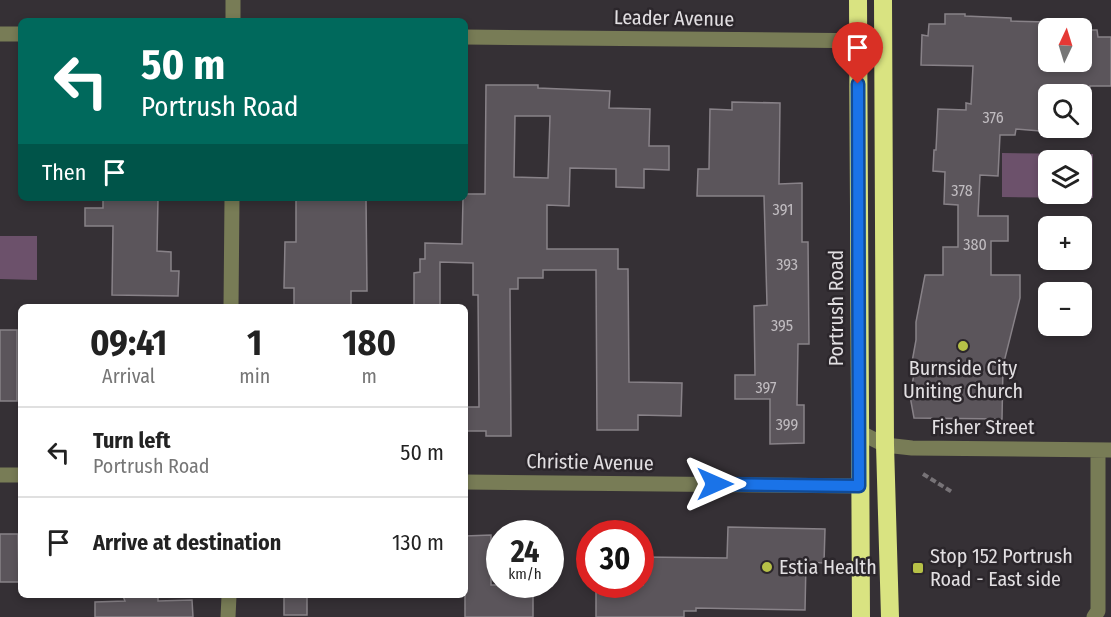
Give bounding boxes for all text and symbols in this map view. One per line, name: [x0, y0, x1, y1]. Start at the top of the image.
street label: Leader Avenue: [614, 5, 734, 31]
north arrow: [1038, 18, 1092, 72]
map controls: [1038, 18, 1092, 336]
pin: [832, 22, 883, 84]
icon: arrive: [841, 31, 874, 64]
text: 50 m: [141, 40, 225, 90]
icon: left: [42, 42, 120, 120]
button: search: [1038, 84, 1092, 138]
text: Portrush Road: [141, 91, 298, 123]
house number: 376: [982, 108, 1004, 127]
button: layers: [1038, 150, 1092, 204]
icon: arrive: [98, 156, 131, 189]
text: Then: [42, 159, 86, 186]
house number: 378: [951, 181, 973, 200]
house number: 391: [773, 200, 793, 219]
button: +: [1038, 216, 1092, 270]
house number: 380: [963, 235, 987, 254]
street label: Portrush Road: [824, 250, 848, 366]
house number: 393: [776, 255, 798, 274]
button: −: [1038, 282, 1092, 336]
house number: 395: [771, 316, 793, 335]
text: 09:41: [90, 321, 167, 365]
text: 1: [247, 321, 262, 365]
text: 180: [342, 321, 396, 365]
marker: Burnside City Uniting Church: [956, 339, 970, 353]
place label: Burnside City Uniting Church: [903, 356, 1023, 403]
text: Arrival: [102, 364, 155, 388]
text: min: [239, 364, 270, 388]
text: m: [361, 364, 377, 388]
house number: 397: [755, 378, 777, 397]
house number: 399: [776, 415, 799, 434]
street label: Fisher Street: [932, 415, 1035, 439]
text: Turn left: [93, 427, 171, 454]
icon: left: [42, 436, 75, 469]
text: 50 m: [400, 439, 444, 466]
street label: Christie Avenue: [526, 449, 654, 475]
position arrow: [683, 452, 747, 516]
text: Portrush Road: [93, 454, 210, 478]
speed limit sign: 30: [576, 520, 654, 598]
icon: arrive: [42, 526, 75, 559]
text: Arrive at destination: [93, 529, 281, 556]
text: 130 m: [392, 529, 444, 556]
text: 24: [511, 534, 539, 570]
place label: Stop 152 Portrush Road - East side: [930, 544, 1073, 591]
place label: Estia Health: [779, 555, 877, 579]
marker: Estia Health: [760, 560, 774, 574]
marker: Stop 152 Portrush Road - East side: [911, 561, 925, 575]
text: km/h: [508, 565, 542, 583]

